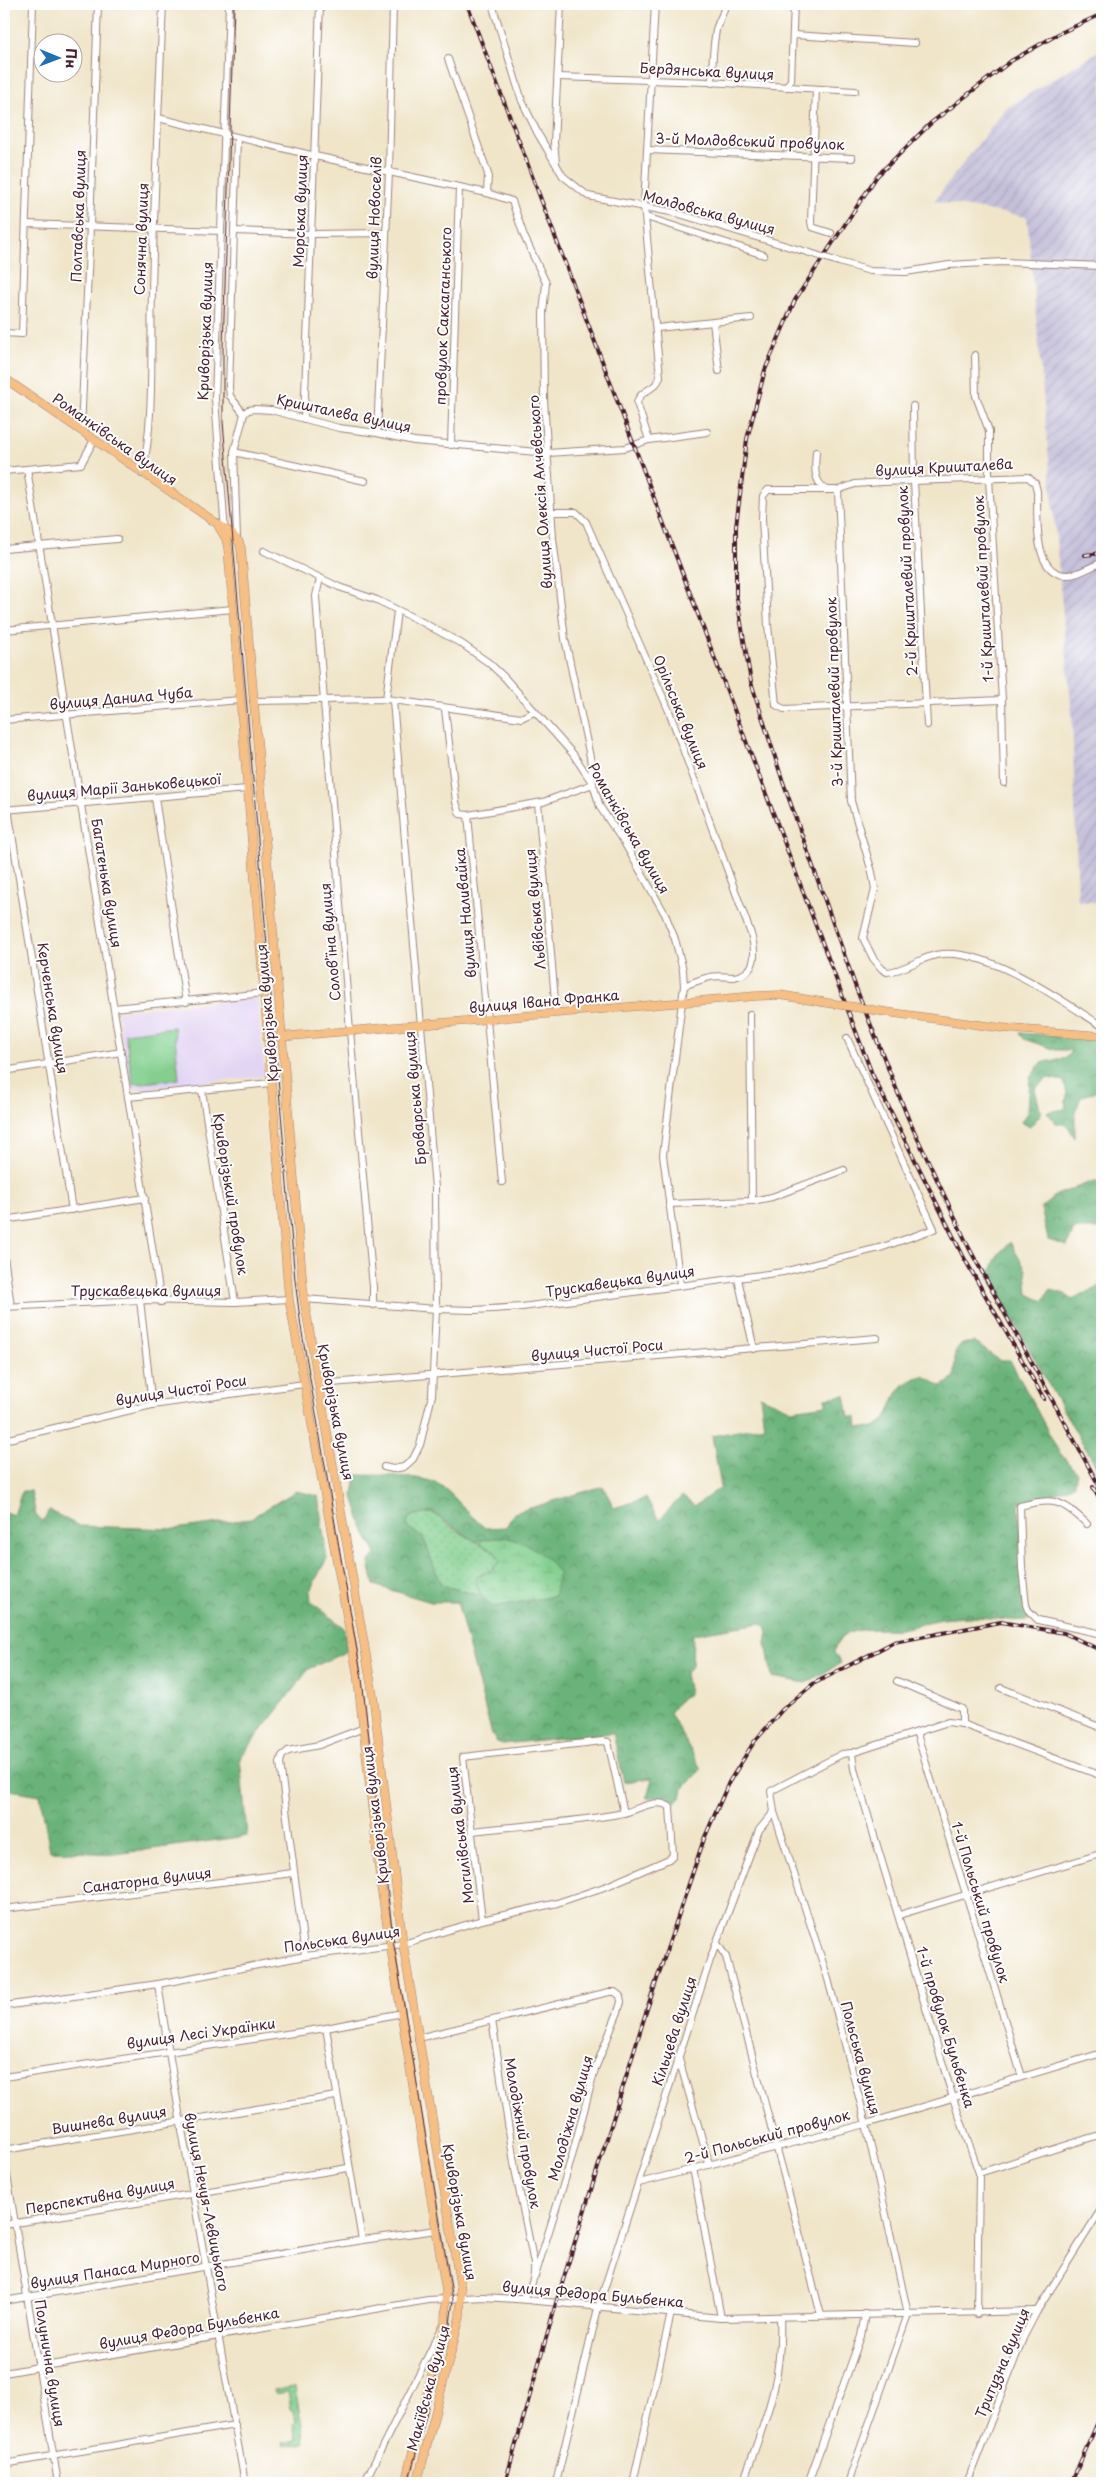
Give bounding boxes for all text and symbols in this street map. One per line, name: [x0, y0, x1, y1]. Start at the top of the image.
north arrow: [32, 32, 82, 82]
text: Пн: [61, 48, 82, 69]
street label: Бердянська вулиця: [639, 57, 775, 85]
street label: 3-й Молдовський провулок: [655, 127, 846, 155]
street label: Полтавська вулиця: [65, 149, 91, 283]
street label: Морська вулиця: [288, 154, 312, 268]
street label: вулиця Новоселів: [361, 156, 387, 280]
street label: Сонячна вулиця: [129, 182, 153, 296]
street label: Молдовська вулиця: [641, 184, 777, 240]
street label: провулок Саксаганського: [429, 226, 457, 406]
street label: Криворізька вулиця: [192, 261, 218, 401]
street label: Романківська вулиця: [48, 388, 182, 490]
street label: Кришталева вулиця: [275, 388, 413, 438]
street label: вулиця Олексія Алчевського: [523, 394, 557, 590]
street label: вулиця Кришталева: [875, 453, 1014, 481]
street label: 2-й Кришталевий провулок: [891, 485, 922, 677]
street label: 1-й Кришталевий провулок: [968, 494, 998, 683]
street label: 3-й Кришталевий провулок: [820, 596, 848, 787]
street label: Орільська вулиця: [648, 652, 714, 772]
street label: вулиця Данила Чуба: [49, 681, 194, 715]
street label: Романківська вулиця: [583, 759, 675, 897]
street label: вулиця Марії Заньковецької: [26, 768, 223, 806]
street label: Багатенька вулиця: [86, 817, 128, 949]
street label: вулиця Наливайка: [449, 847, 481, 979]
street label: Львівська вулиця: [519, 848, 551, 970]
street label: Соловʼїна вулиця: [314, 882, 346, 1002]
street label: Керченська вулиця: [32, 941, 74, 1075]
street label: Криворізька вулиця: [250, 943, 284, 1083]
street label: вулиця Івана Франка: [468, 984, 620, 1018]
street label: Броварська вулиця: [399, 1030, 431, 1166]
street label: Криворізький провулок: [208, 1112, 254, 1277]
street label: Трускавецька вулиця: [544, 1260, 696, 1302]
street label: Трускавецька вулиця: [71, 1280, 221, 1301]
street label: вулиця Чистої Роси: [530, 1334, 664, 1366]
street label: Криворізька вулиця: [312, 1342, 360, 1482]
street label: вулиця Чистої Роси: [114, 1369, 248, 1411]
street label: Криворізька вулиця: [356, 1745, 394, 1885]
street label: Могилівська вулиця: [441, 1765, 479, 1905]
street label: 1-й Польський провулок: [947, 1819, 1016, 1986]
street label: Санаторна вулиця: [81, 1862, 213, 1898]
street label: Польська вулиця: [283, 1920, 401, 1958]
street label: 1-й провулок Бульбенка: [911, 1944, 981, 2111]
street label: Кільцева вулиця: [646, 1974, 702, 2088]
street label: Польська вулиця: [836, 1999, 886, 2117]
street label: вулиця Лесі Українки: [125, 2012, 277, 2054]
street label: Молодіжна вулиця: [542, 2053, 598, 2183]
street label: Молодіжний провулок: [499, 2056, 547, 2211]
street label: Вишнева вулиця: [50, 2101, 168, 2139]
street label: 2-й Польський провулок: [682, 2104, 853, 2168]
street label: вулиця Нечуя-Левицького: [179, 2111, 235, 2293]
street label: Криворізька вулиця: [438, 2142, 482, 2282]
street label: Перспективна вулиця: [24, 2173, 176, 2219]
street label: вулиця Панаса Мирного: [29, 2246, 201, 2294]
street label: вулиця Федора Бульбенка: [501, 2276, 685, 2312]
street label: Полунична вулиця: [30, 2298, 70, 2428]
street label: вулиця Федора Бульбенка: [97, 2302, 281, 2354]
street label: Тритузна вулиця: [969, 2305, 1035, 2421]
street label: Макіївська вулиця: [401, 2323, 455, 2453]

